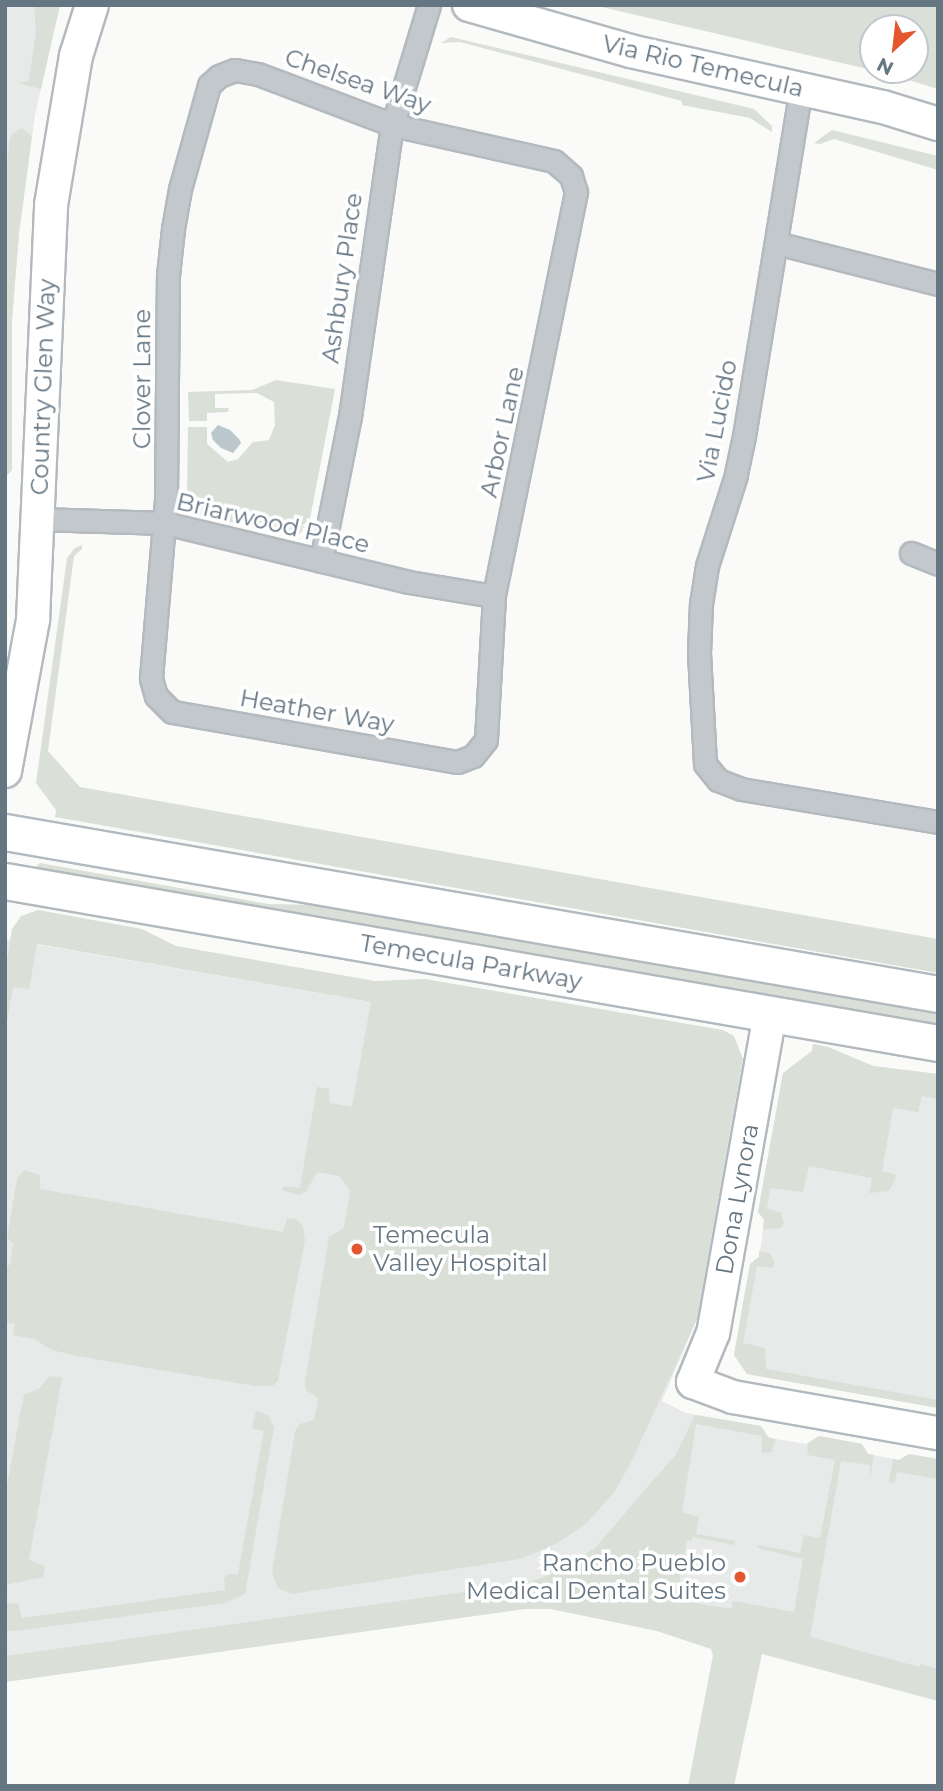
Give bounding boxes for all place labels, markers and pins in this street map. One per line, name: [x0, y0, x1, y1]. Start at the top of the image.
place label: Temecula Valley Hospital: [373, 1221, 548, 1277]
marker: Temecula Valley Hospital: [347, 1239, 367, 1259]
place label: Rancho Pueblo Medical Dental Suites: [466, 1549, 726, 1605]
marker: Rancho Pueblo Medical Dental Suites: [732, 1569, 748, 1585]

